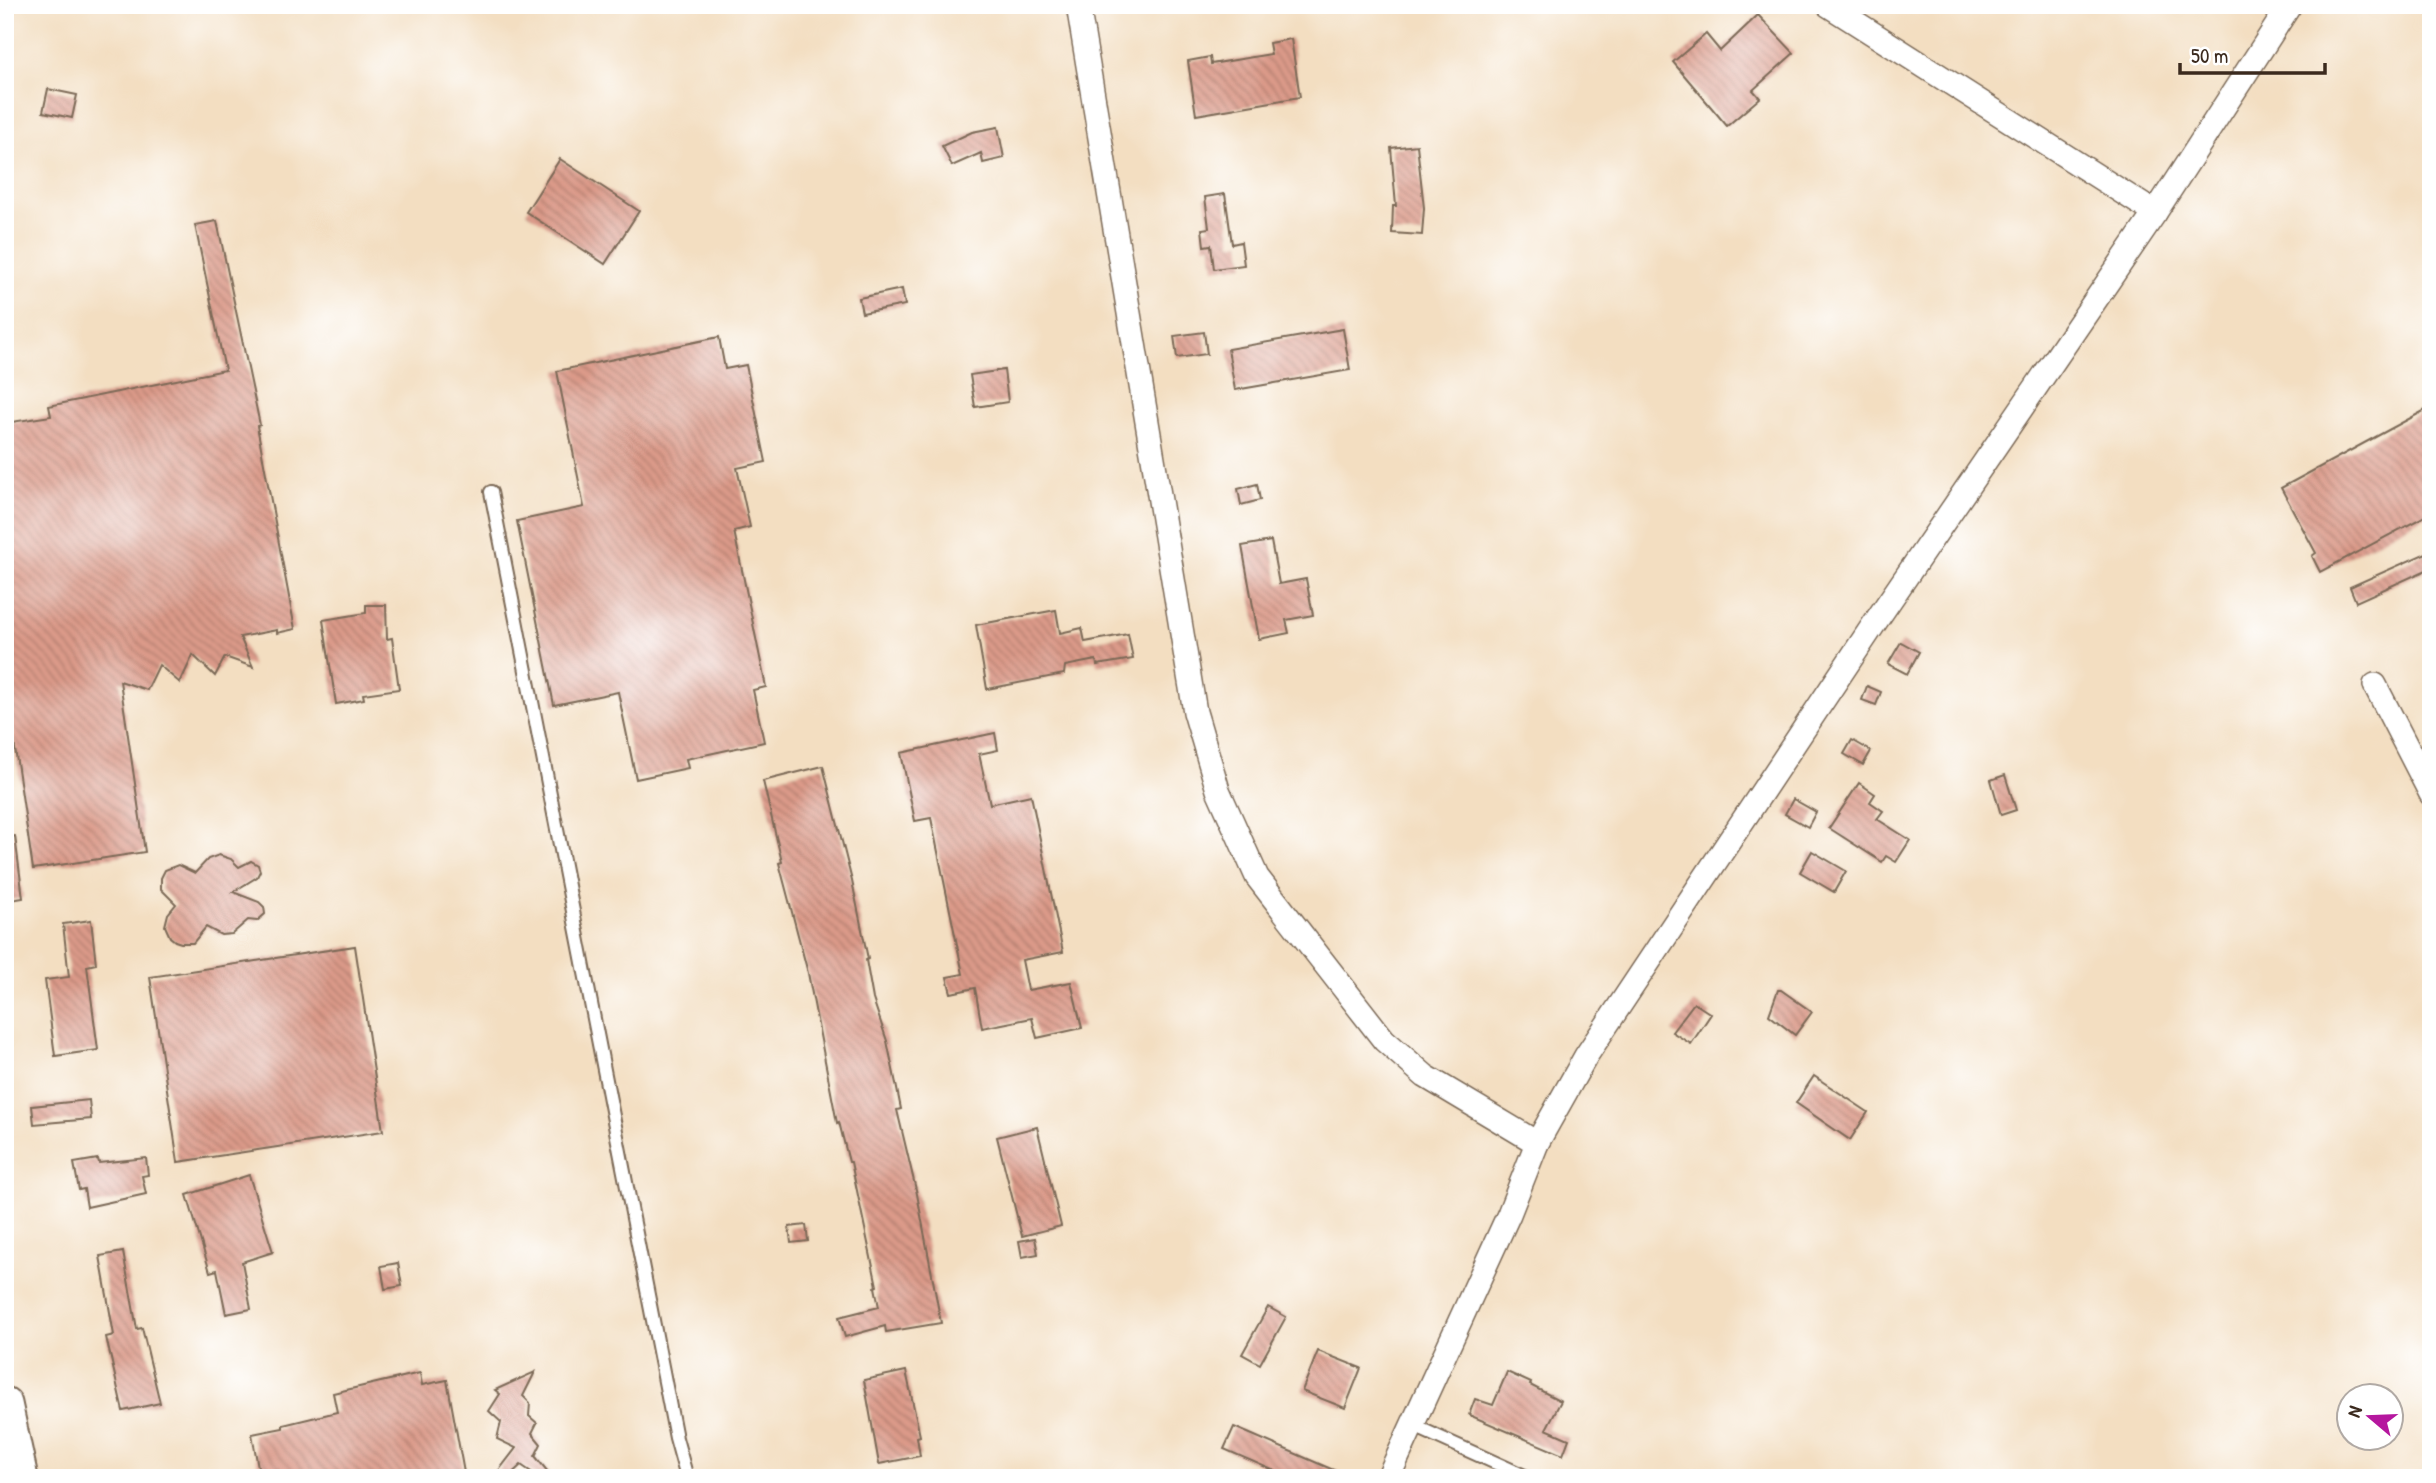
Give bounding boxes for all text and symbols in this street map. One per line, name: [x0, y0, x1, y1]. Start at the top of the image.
scale bar: [2180, 32, 2326, 76]
text: 50 m: [2191, 41, 2228, 70]
north arrow: [2334, 1382, 2404, 1452]
text: N: [2340, 1402, 2368, 1420]

